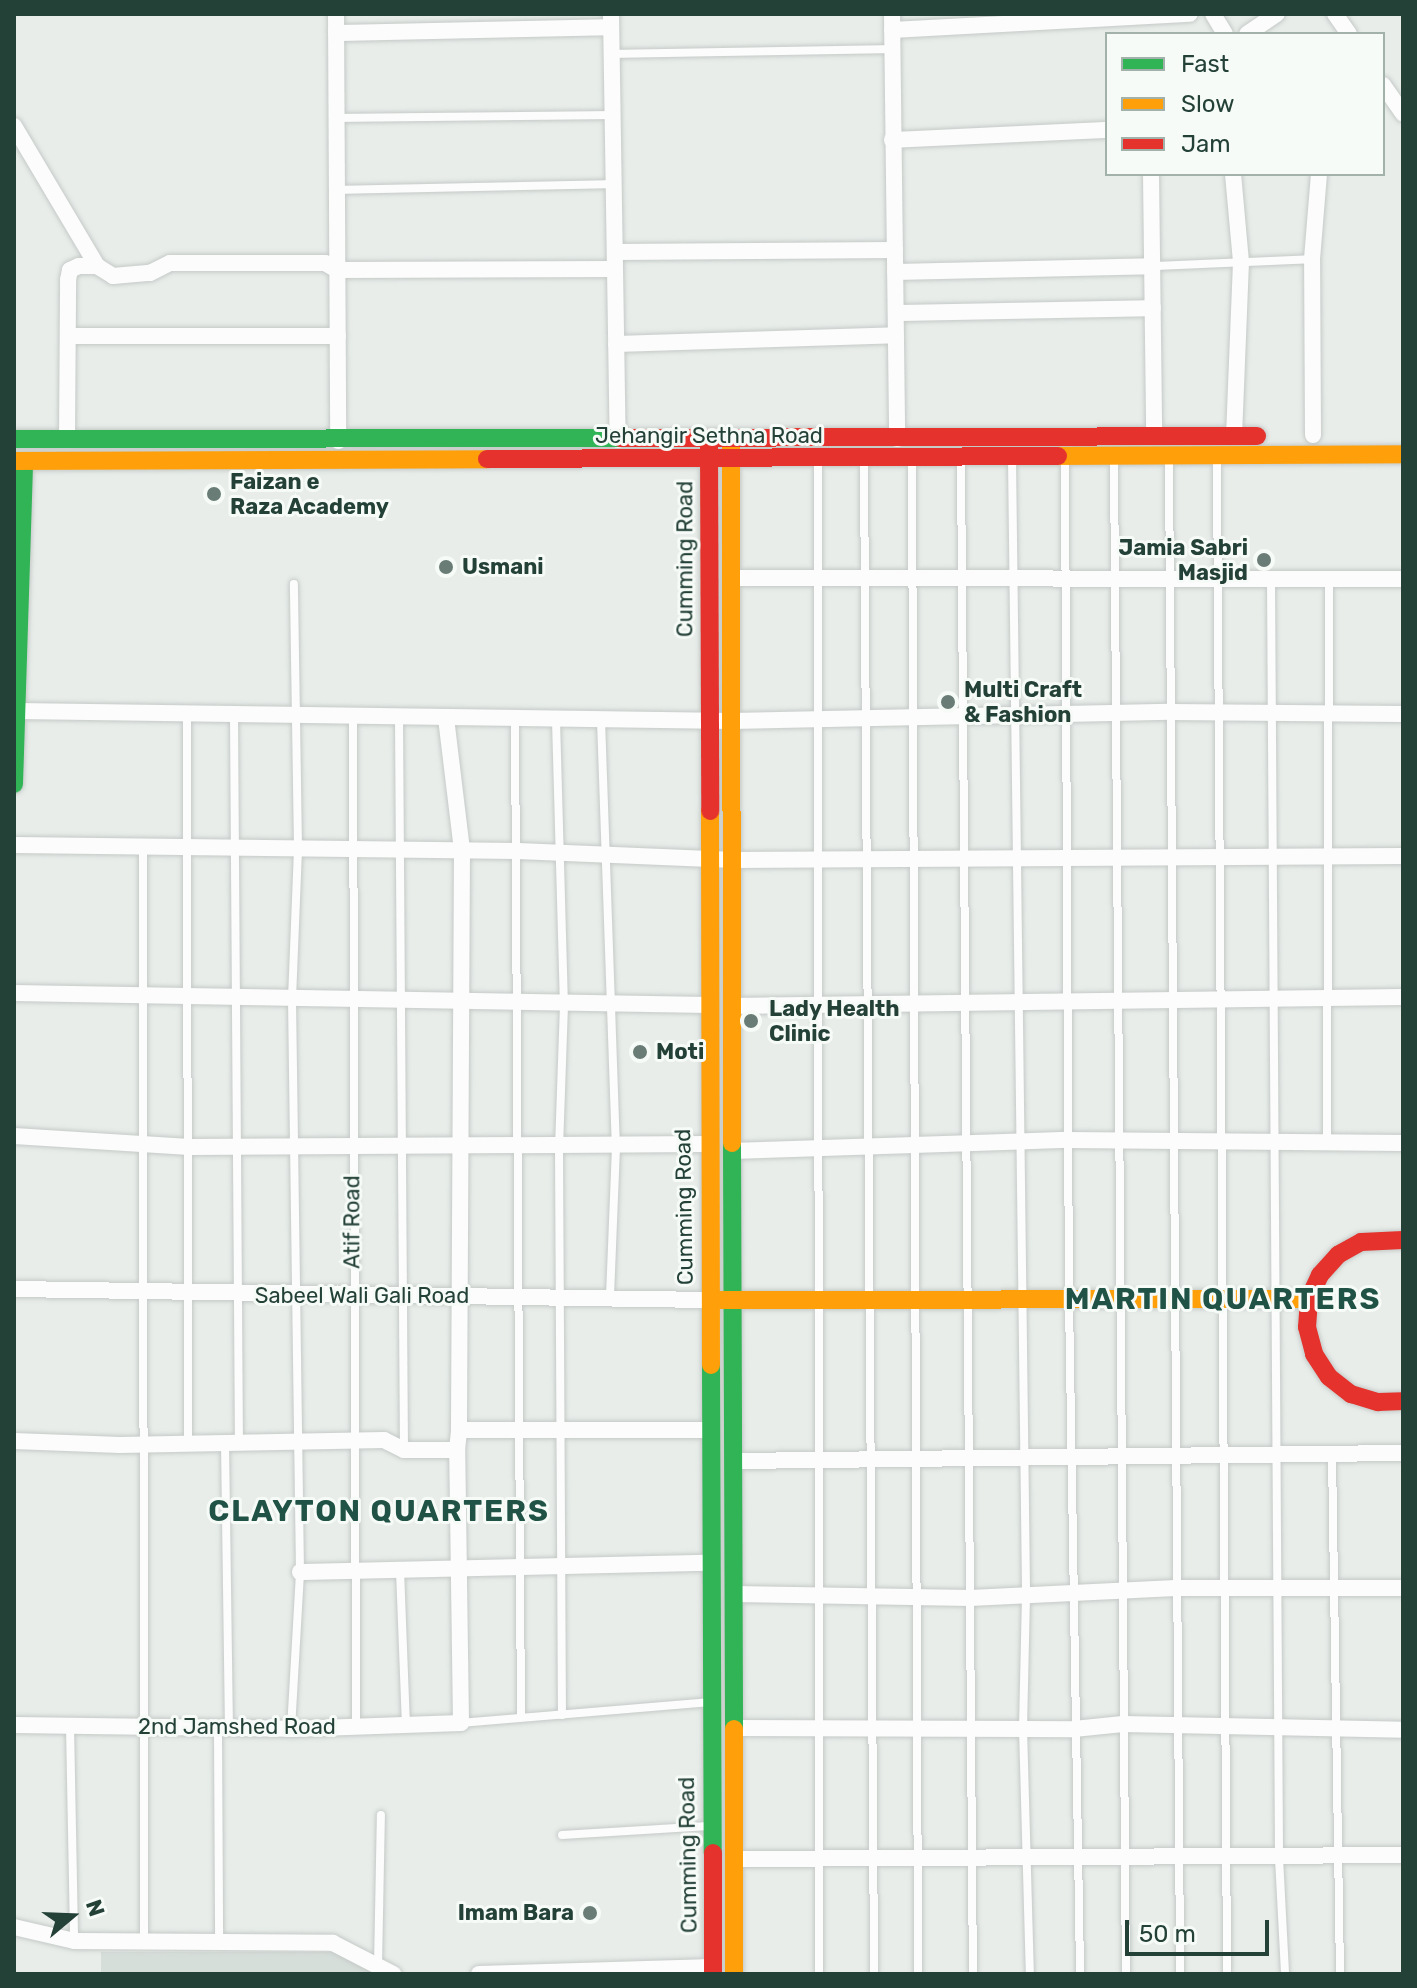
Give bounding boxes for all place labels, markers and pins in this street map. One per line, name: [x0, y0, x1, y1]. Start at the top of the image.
place label: Faizan e Raza Academy: [230, 468, 389, 520]
marker: Faizan e Raza Academy: [205, 485, 223, 503]
place label: Jamia Sabri Masjid: [1118, 534, 1248, 586]
marker: Jamia Sabri Masjid: [1255, 551, 1273, 569]
place label: Usmani: [462, 554, 544, 580]
marker: Usmani: [437, 558, 455, 576]
place label: Multi Craft & Fashion: [964, 676, 1082, 728]
marker: Multi Craft & Fashion: [939, 693, 957, 711]
place label: Lady Health Clinic: [769, 995, 900, 1046]
marker: Lady Health Clinic: [740, 1010, 762, 1032]
place label: Moti: [656, 1039, 704, 1065]
marker: Moti: [631, 1043, 649, 1061]
place label: Imam Bara: [458, 1900, 574, 1926]
marker: Imam Bara: [581, 1904, 599, 1922]

